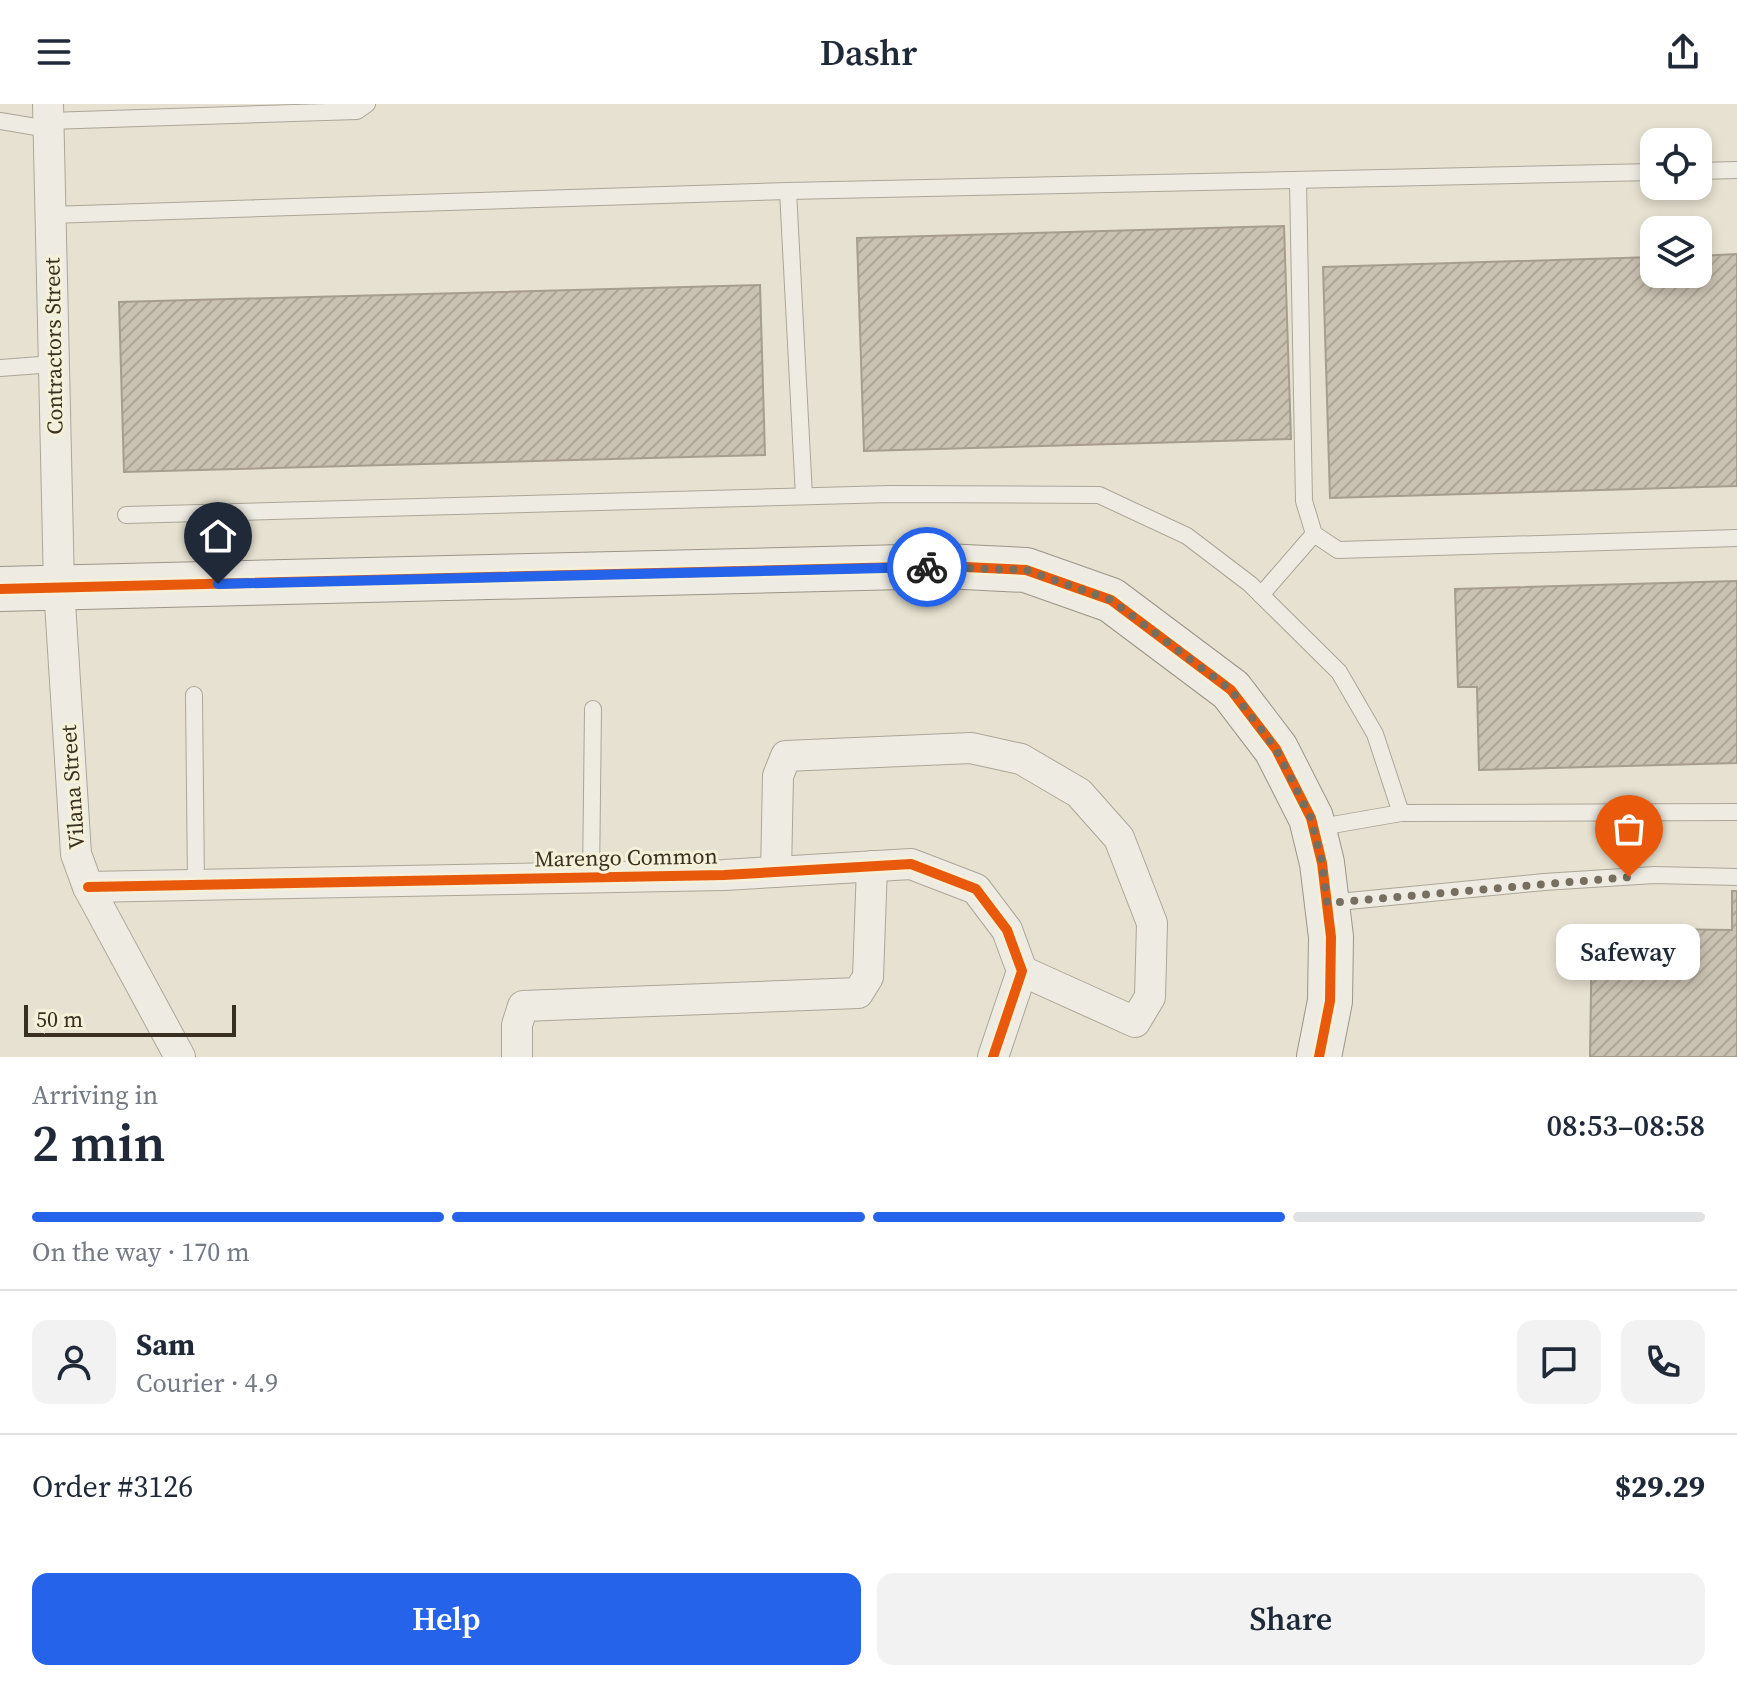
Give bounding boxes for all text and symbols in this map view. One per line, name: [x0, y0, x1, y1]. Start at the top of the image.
text: Dashr: [820, 28, 917, 77]
icon: menu: [32, 30, 76, 74]
icon: share: [1661, 30, 1705, 74]
map controls: [1640, 128, 1712, 288]
button: locate: [1640, 128, 1712, 200]
button: layers: [1640, 216, 1712, 288]
street label: Contractors Street: [36, 256, 70, 435]
pin: [184, 502, 252, 584]
icon: home: [196, 514, 240, 558]
courier: [887, 527, 967, 607]
icon: bike: [905, 545, 949, 589]
street label: Vilana Street: [53, 723, 91, 850]
pin: [1595, 795, 1663, 877]
icon: bag: [1607, 807, 1651, 851]
street label: Marengo Common: [534, 840, 718, 874]
callout: Safeway: [1557, 925, 1701, 981]
text: Safeway: [1580, 934, 1676, 970]
scale bar: [24, 1001, 236, 1037]
text: 50 m: [36, 1004, 83, 1034]
text: Arriving in: [32, 1077, 158, 1113]
text: 08:53–08:58: [1546, 1105, 1705, 1146]
text: 2 min: [32, 1107, 165, 1178]
text: On the way · 170 m: [32, 1234, 250, 1270]
button: person: [32, 1320, 116, 1404]
button: chat: [1517, 1320, 1601, 1404]
button: phone: [1621, 1320, 1705, 1404]
text: Sam: [136, 1324, 195, 1365]
text: Courier · 4.9: [136, 1365, 278, 1401]
text: Order #3126: [32, 1466, 193, 1507]
text: $29.29: [1615, 1466, 1705, 1507]
button: Help: [32, 1573, 861, 1665]
button: Share: [877, 1573, 1705, 1665]

